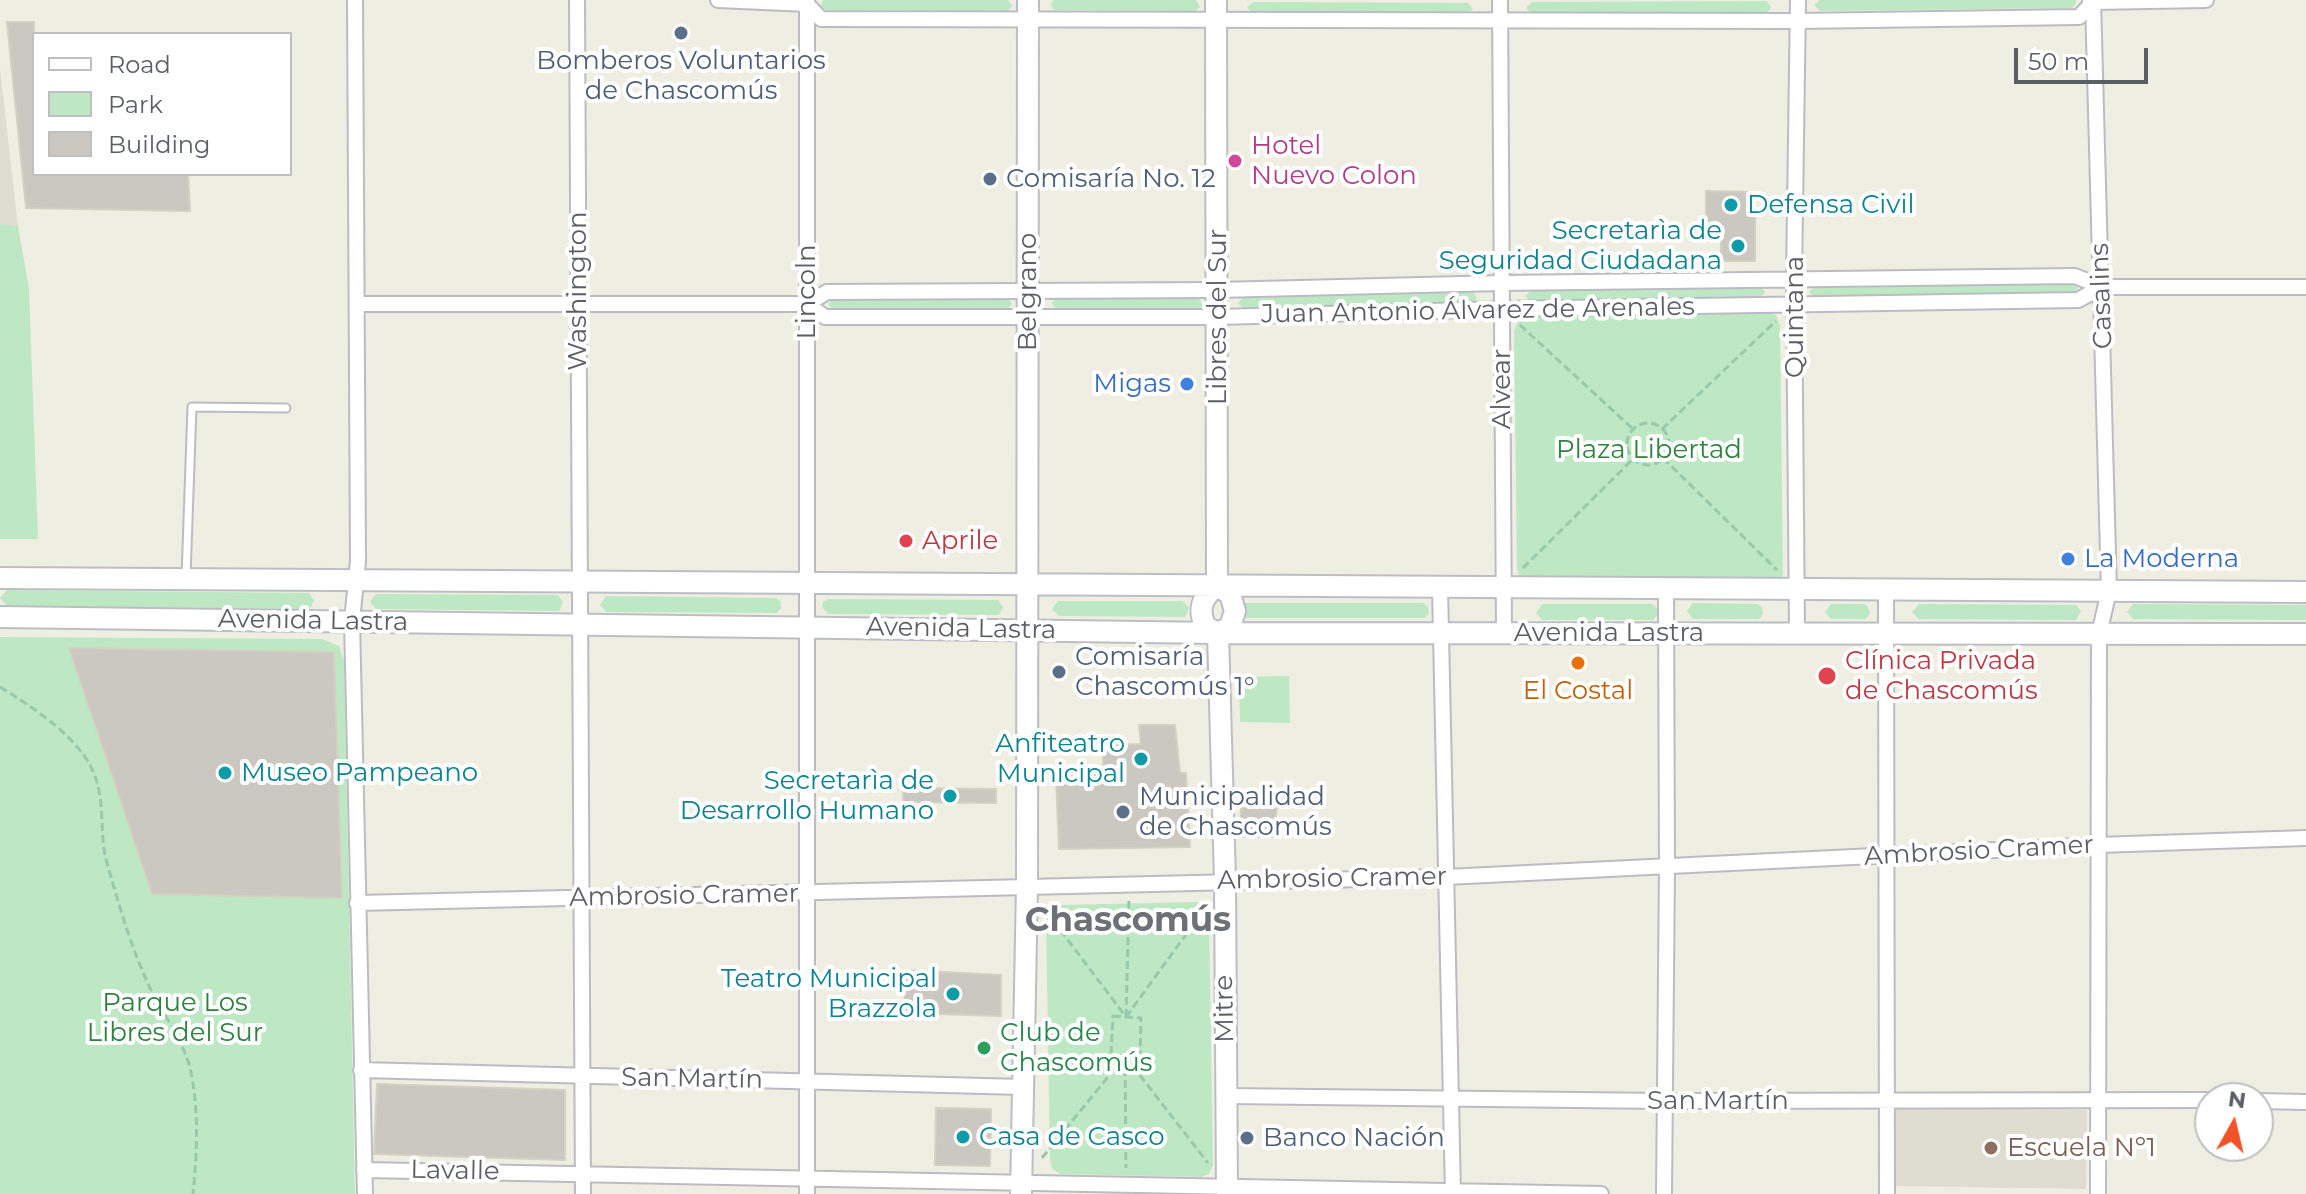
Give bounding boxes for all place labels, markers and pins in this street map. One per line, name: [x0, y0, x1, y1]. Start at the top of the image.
marker: Bomberos Voluntarios de Chascomús: [672, 24, 690, 42]
place label: Bomberos Voluntarios de Chascomús: [536, 45, 826, 106]
place label: Hotel Nuevo Colon: [1251, 130, 1417, 192]
marker: Hotel Nuevo Colon: [1226, 152, 1244, 170]
place label: Comisaría No. 12: [1006, 163, 1216, 195]
marker: Comisaría No. 12: [981, 170, 999, 188]
place label: Defensa Civil: [1747, 189, 1914, 221]
marker: Defensa Civil: [1722, 196, 1740, 214]
place label: Secretarìa de Seguridad Ciudadana: [1439, 215, 1722, 276]
marker: Secretarìa de Seguridad Ciudadana: [1729, 237, 1747, 255]
place label: Migas: [1093, 368, 1171, 400]
marker: Migas: [1178, 375, 1196, 393]
place label: Aprile: [922, 525, 998, 557]
marker: Aprile: [897, 532, 915, 550]
place label: La Moderna: [2084, 543, 2239, 575]
marker: La Moderna: [2059, 550, 2077, 568]
place label: Comisaría Chascomús 1°: [1075, 641, 1255, 702]
place label: Clínica Privada de Chascomús: [1845, 645, 2038, 706]
marker: El Costal: [1569, 654, 1587, 672]
marker: Comisaría Chascomús 1°: [1050, 663, 1068, 681]
marker: Clínica Privada de Chascomús: [1816, 665, 1838, 687]
place label: El Costal: [1523, 675, 1633, 707]
place label: Anfiteatro Municipal: [995, 728, 1125, 790]
marker: Anfiteatro Municipal: [1132, 750, 1150, 768]
place label: Museo Pampeano: [241, 757, 478, 789]
marker: Museo Pampeano: [216, 764, 234, 782]
place label: Secretarìa de Desarrollo Humano: [680, 765, 934, 826]
place label: Municipalidad de Chascomús: [1139, 781, 1332, 842]
marker: Secretarìa de Desarrollo Humano: [941, 787, 959, 805]
marker: Municipalidad de Chascomús: [1114, 803, 1132, 821]
place label: Teatro Municipal Brazzola: [721, 963, 937, 1024]
marker: Teatro Municipal Brazzola: [944, 985, 962, 1003]
place label: Club de Chascomús: [1000, 1017, 1152, 1078]
marker: Club de Chascomús: [975, 1039, 993, 1057]
place label: Casa de Casco: [979, 1121, 1165, 1153]
place label: Banco Nación: [1263, 1122, 1445, 1154]
marker: Casa de Casco: [954, 1128, 972, 1146]
marker: Banco Nación: [1238, 1129, 1256, 1147]
place label: Escuela Nº1: [2007, 1132, 2156, 1164]
marker: Escuela Nº1: [1982, 1139, 2000, 1157]

